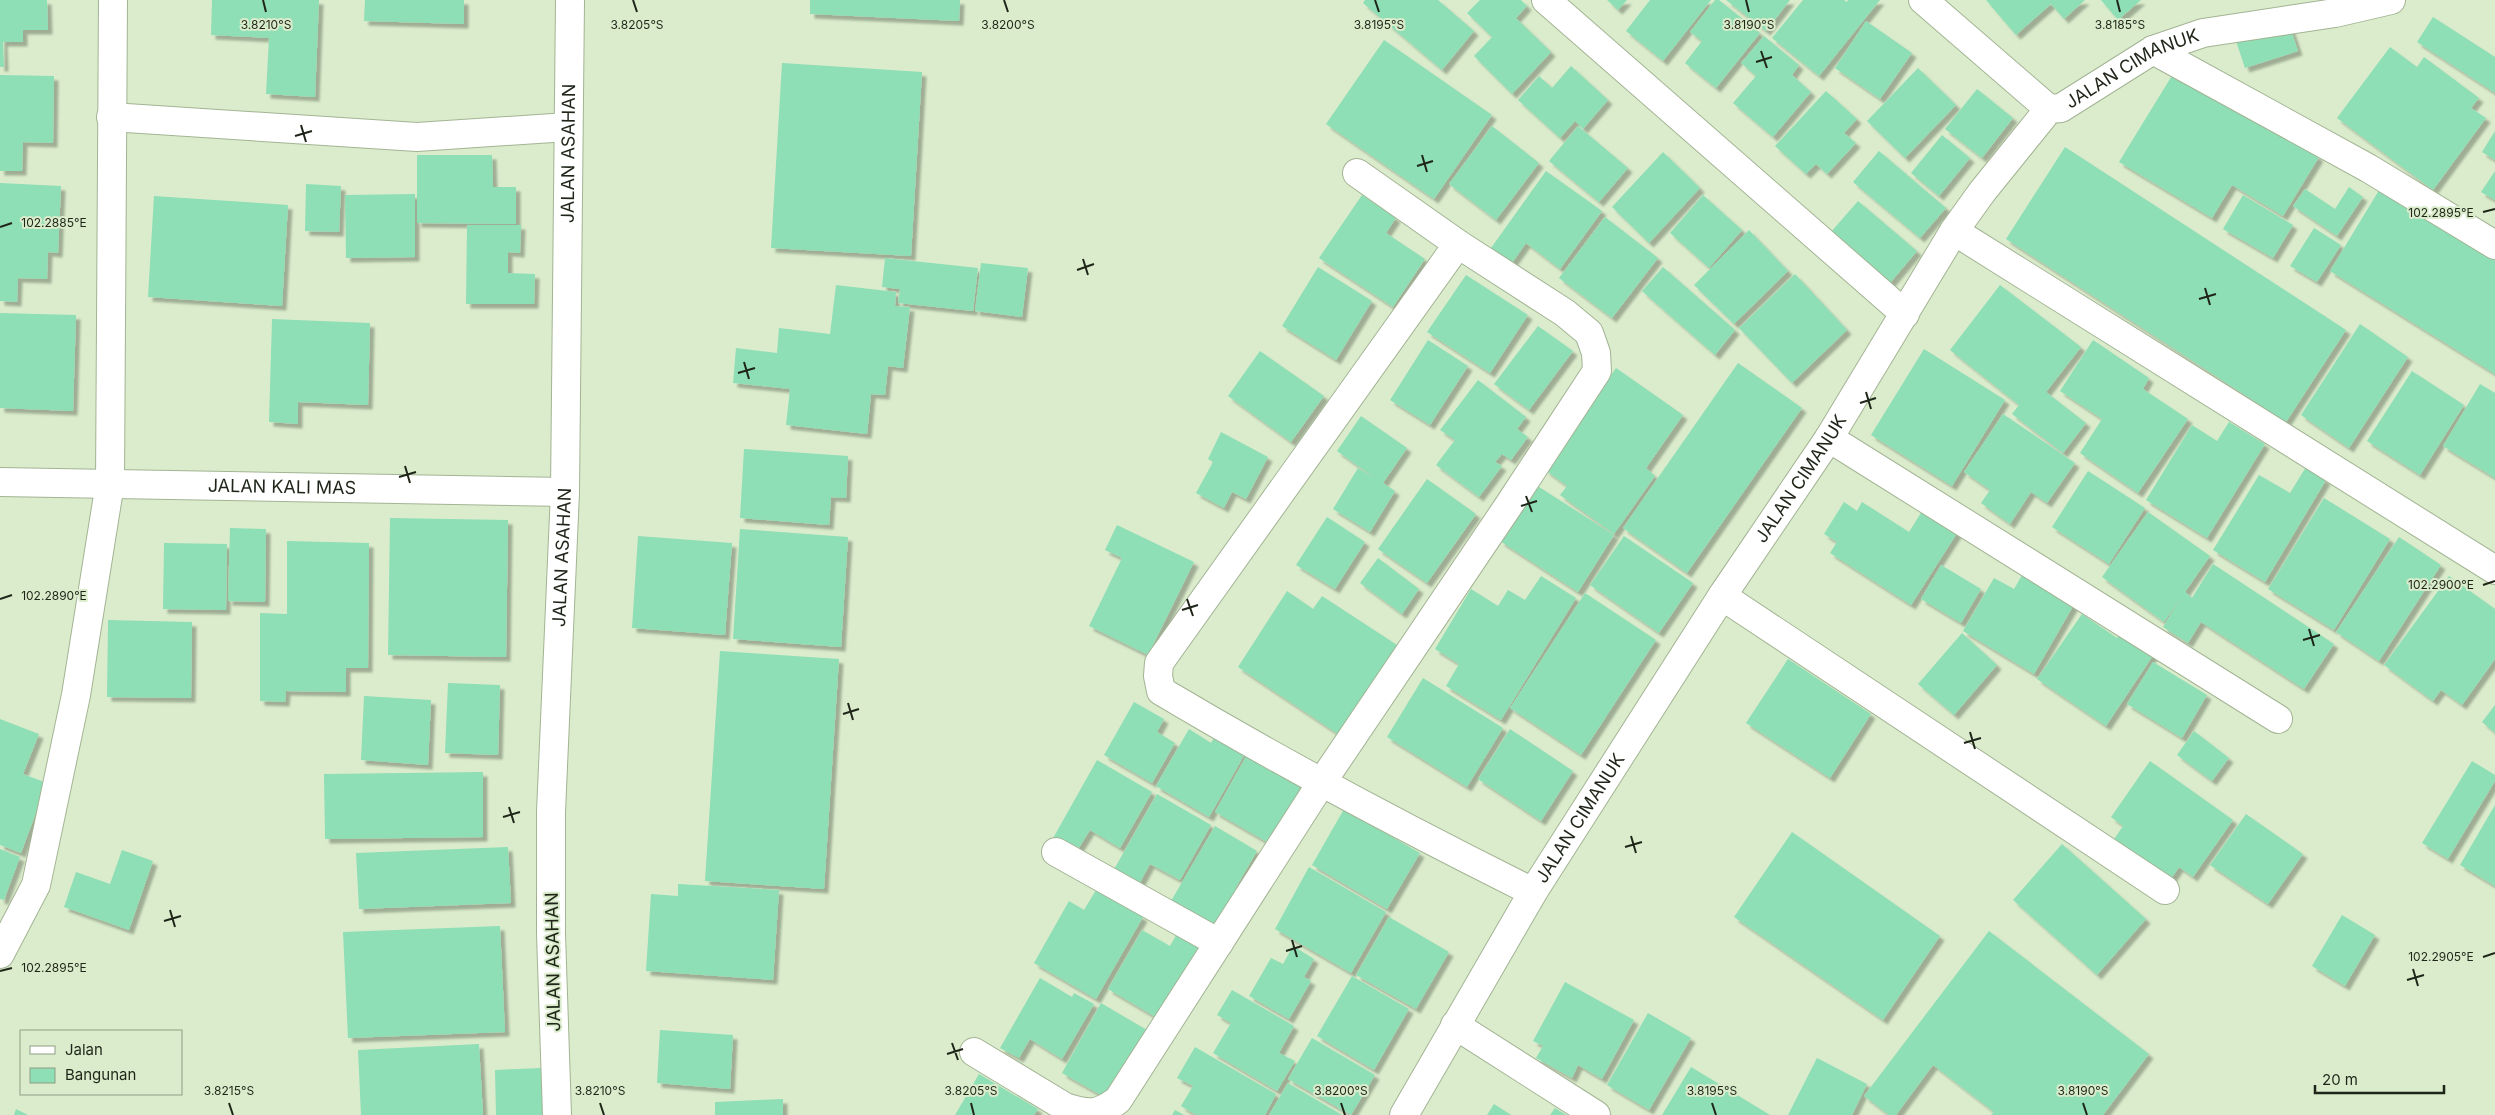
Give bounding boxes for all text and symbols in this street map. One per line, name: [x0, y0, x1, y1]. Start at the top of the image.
text: 3.8210°S: [241, 17, 292, 32]
text: 3.8205°S: [610, 17, 664, 32]
text: 3.8200°S: [981, 17, 1035, 32]
text: 3.8195°S: [1354, 17, 1405, 32]
text: 3.8190°S: [1724, 17, 1775, 32]
text: 3.8185°S: [2095, 17, 2146, 32]
street label: JALAN CIMANUK: [2061, 24, 2201, 113]
street label: JALAN ASAHAN: [557, 84, 579, 223]
text: 102.2895°E: [2408, 205, 2474, 220]
text: 102.2885°E: [21, 215, 87, 230]
street label: JALAN CIMANUK: [1750, 411, 1851, 547]
street label: JALAN KALI MAS: [208, 475, 356, 498]
street label: JALAN ASAHAN: [548, 487, 575, 627]
text: 102.2900°E: [2408, 577, 2474, 592]
text: 102.2890°E: [21, 588, 87, 603]
street label: JALAN CIMANUK: [1531, 749, 1629, 887]
street label: JALAN ASAHAN: [541, 892, 564, 1032]
text: 102.2905°E: [2408, 949, 2474, 964]
text: 102.2895°E: [21, 960, 87, 975]
legend: [20, 1030, 182, 1095]
text: Jalan: [65, 1040, 103, 1059]
scale bar: [2315, 1062, 2444, 1094]
text: Bangunan: [65, 1065, 136, 1084]
text: 20 m: [2322, 1070, 2358, 1089]
text: 3.8215°S: [204, 1083, 255, 1098]
text: 3.8210°S: [575, 1083, 626, 1098]
text: 3.8205°S: [944, 1083, 998, 1098]
text: 3.8200°S: [1314, 1083, 1368, 1098]
text: 3.8195°S: [1687, 1083, 1738, 1098]
text: 3.8190°S: [2058, 1083, 2109, 1098]

